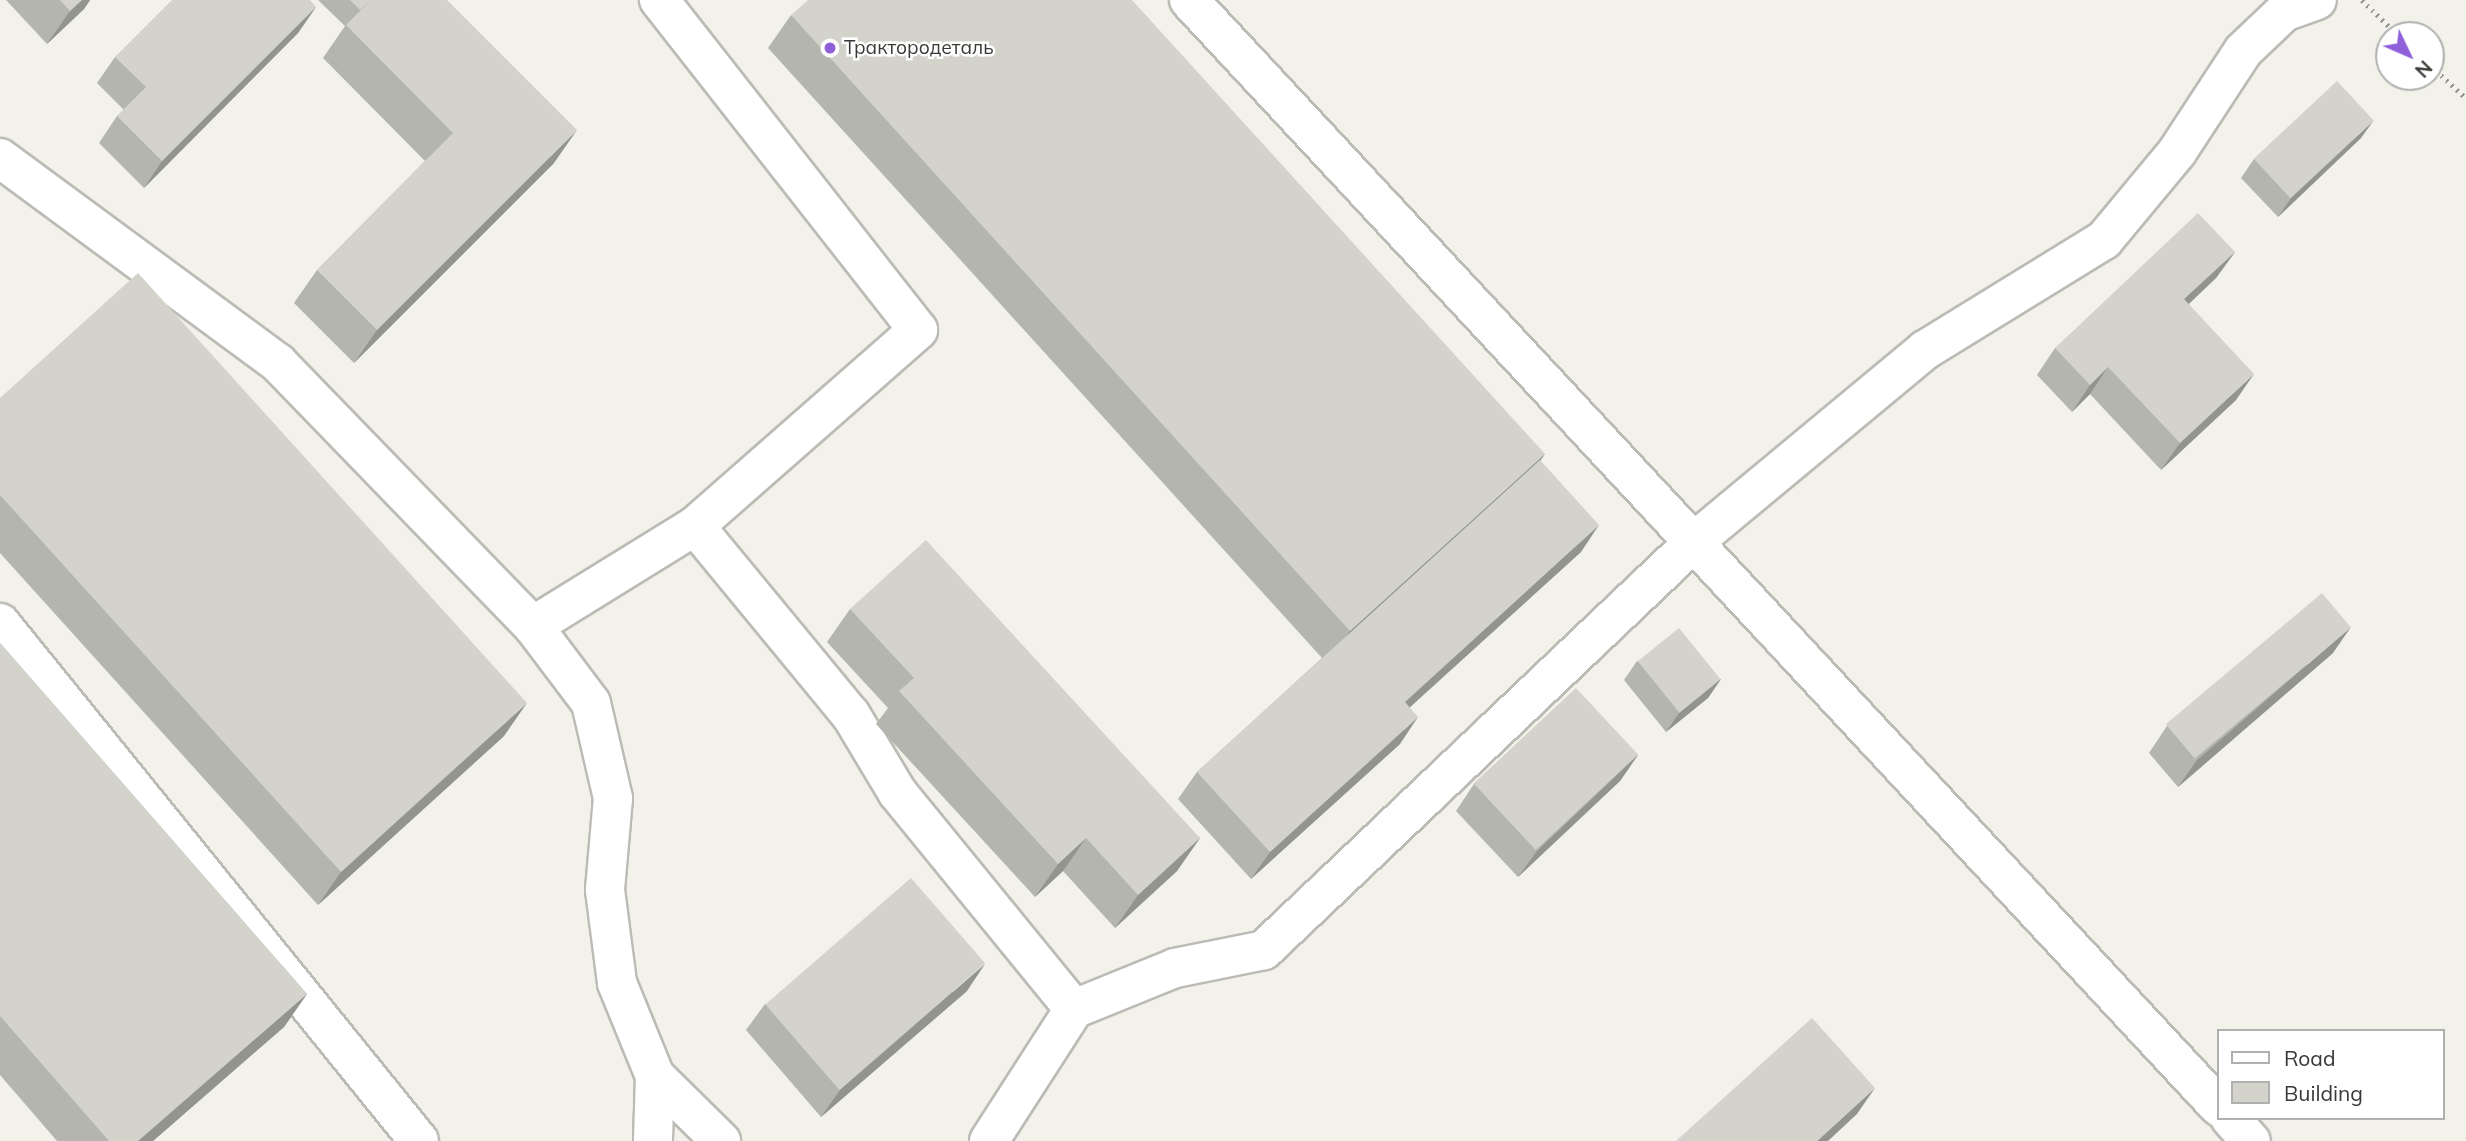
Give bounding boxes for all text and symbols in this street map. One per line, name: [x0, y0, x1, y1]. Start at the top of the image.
north arrow: [2375, 21, 2445, 91]
place label: Трактородеталь: [844, 37, 994, 59]
marker: Трактородеталь: [822, 40, 838, 56]
text: N: [2410, 56, 2437, 83]
legend: [2218, 1029, 2445, 1120]
text: Road: [2284, 1045, 2335, 1071]
text: Building: [2284, 1080, 2363, 1106]

